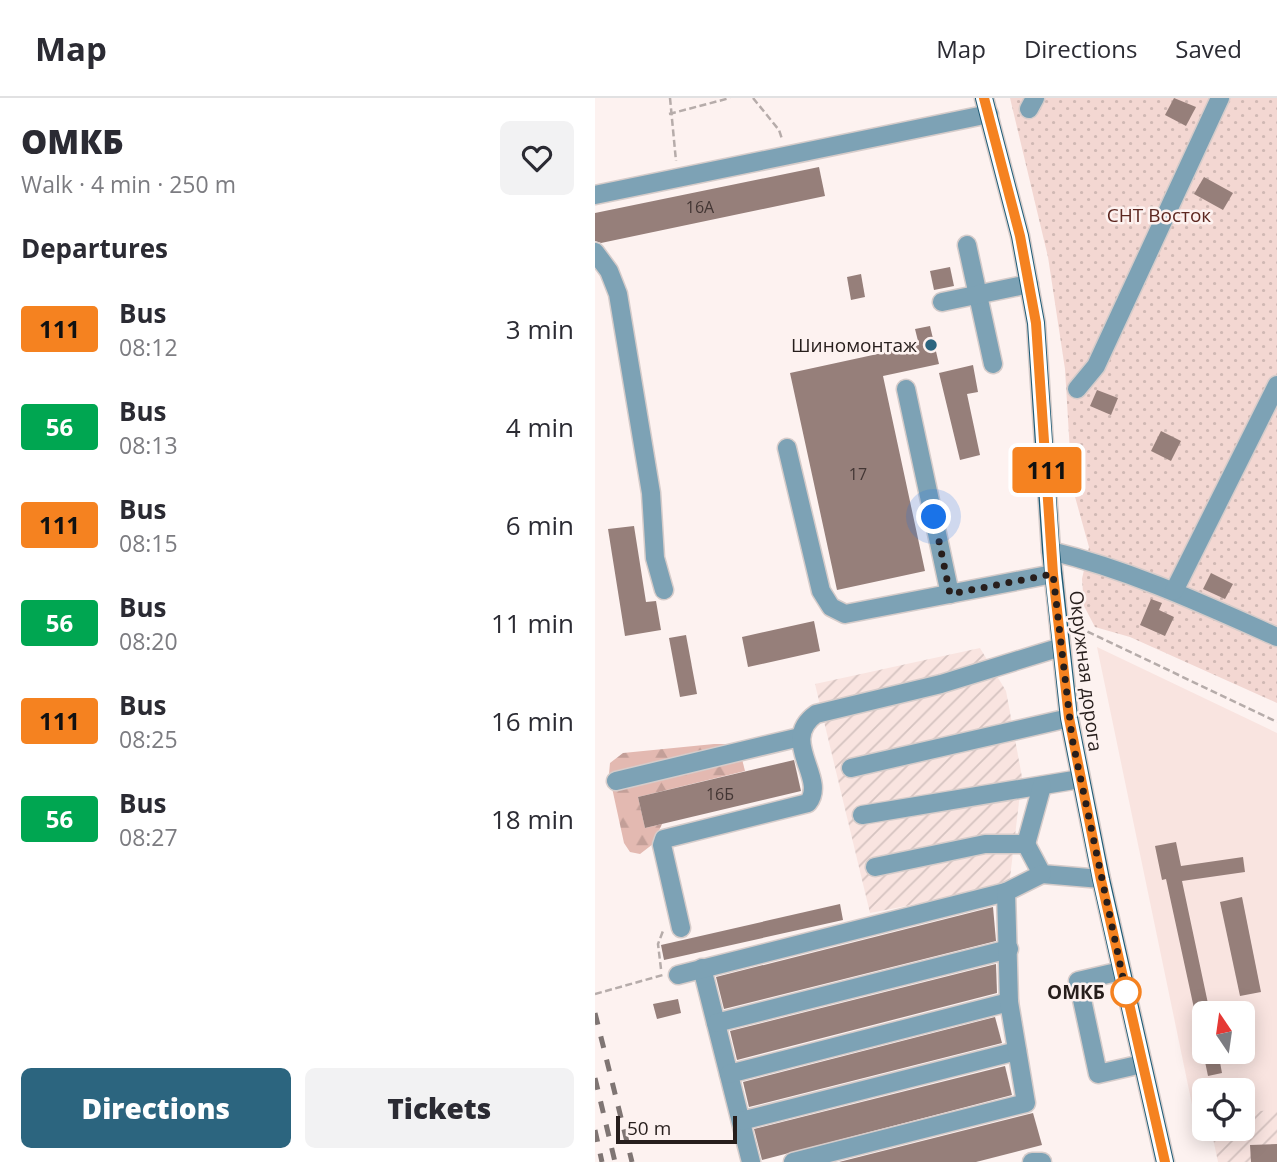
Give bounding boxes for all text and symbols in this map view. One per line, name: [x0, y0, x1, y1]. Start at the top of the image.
text: Map: [35, 26, 107, 71]
text: Map: [936, 32, 986, 65]
text: Directions: [1024, 32, 1137, 65]
text: Saved: [1175, 32, 1242, 65]
text: ОМКБ: [21, 119, 124, 164]
button: heart: [500, 121, 574, 195]
text: Walk · 4 min · 250 m: [21, 168, 236, 200]
house number: 16А: [686, 196, 715, 218]
park label: СНТ Восток: [1107, 202, 1211, 228]
text: Departures: [21, 230, 168, 266]
text: Bus: [119, 295, 166, 331]
text: 3 min: [506, 311, 574, 347]
text: 111: [39, 312, 80, 345]
text: 08:12: [119, 331, 178, 363]
place label: Шиномонтаж: [791, 332, 917, 358]
marker: Шиномонтаж: [923, 337, 939, 353]
text: Bus: [119, 393, 166, 429]
text: 4 min: [506, 409, 574, 445]
text: 56: [46, 410, 73, 443]
text: 08:13: [119, 429, 178, 461]
line badge: 111: [1007, 447, 1087, 493]
text: 111: [1026, 453, 1068, 486]
house number: 17: [849, 463, 867, 485]
text: Bus: [119, 491, 166, 527]
your location: [916, 499, 951, 534]
text: 6 min: [506, 507, 574, 543]
text: 111: [39, 508, 80, 541]
text: 08:15: [119, 527, 178, 559]
text: Bus: [119, 589, 166, 625]
street label: Окружная дорога: [1063, 589, 1109, 753]
text: 11 min: [491, 605, 574, 641]
text: 56: [46, 606, 73, 639]
text: 08:20: [119, 625, 178, 657]
text: Bus: [119, 687, 166, 723]
text: 16 min: [491, 703, 574, 739]
text: 111: [39, 704, 80, 737]
text: 08:25: [119, 723, 178, 755]
house number: 16Б: [706, 783, 734, 805]
text: Bus: [119, 785, 166, 821]
text: 18 min: [491, 801, 574, 837]
text: 56: [46, 802, 73, 835]
text: 08:27: [119, 821, 178, 853]
marker: ОМКБ: [1111, 977, 1141, 1007]
place label: ОМКБ: [1047, 979, 1105, 1005]
north arrow: [1192, 1001, 1255, 1064]
map controls: [1192, 1001, 1255, 1141]
button: Directions: [21, 1068, 291, 1148]
button: Tickets: [305, 1068, 574, 1148]
button: locate: [1192, 1078, 1255, 1141]
scale bar: [616, 1113, 737, 1145]
text: 50 m: [627, 1115, 671, 1141]

